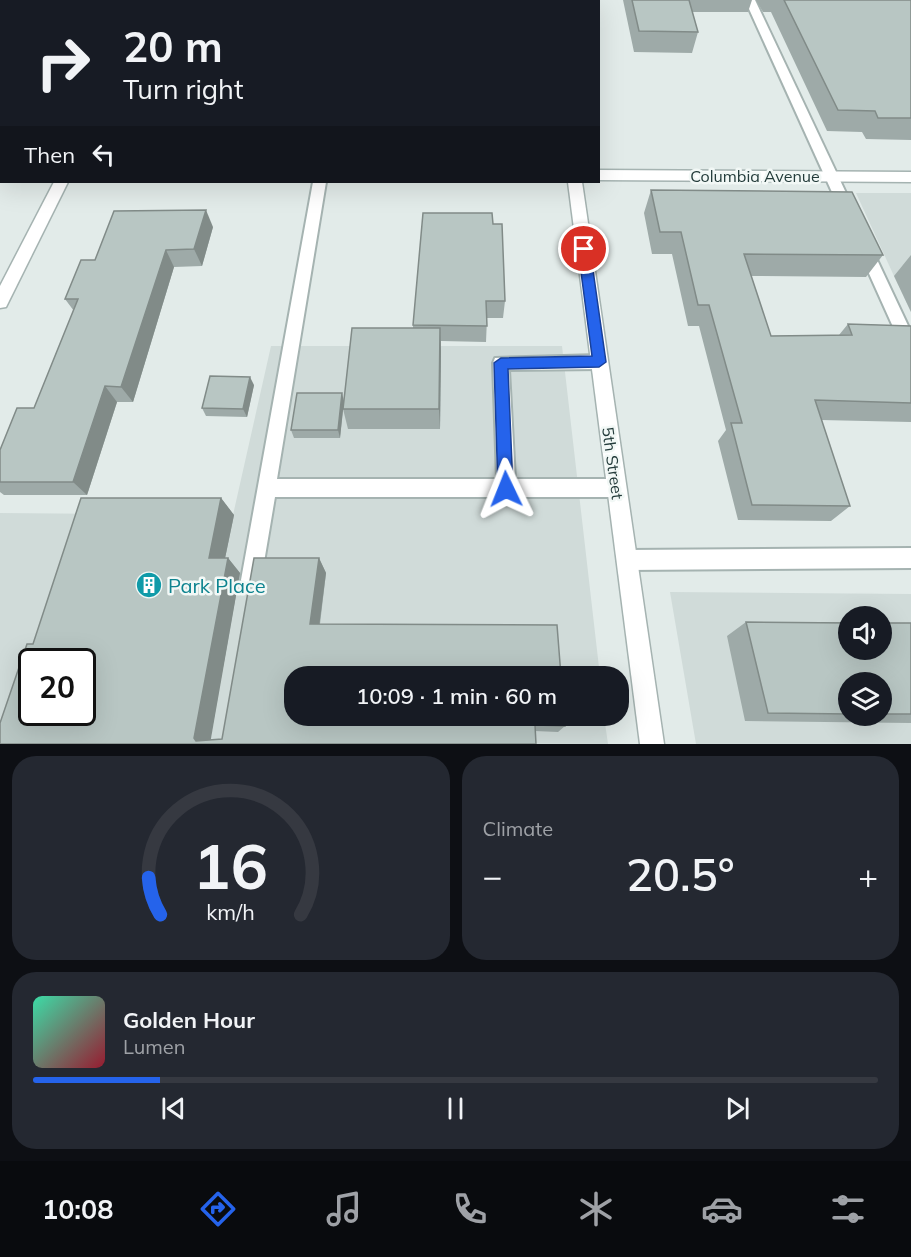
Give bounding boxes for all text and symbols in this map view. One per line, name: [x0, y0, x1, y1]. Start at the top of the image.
text: 20 m: [123, 20, 223, 73]
icon: right: [24, 24, 102, 102]
text: Turn right: [123, 72, 243, 106]
icon: left: [87, 138, 120, 171]
text: Then: [24, 141, 75, 169]
street label: Columbia Avenue: [690, 166, 820, 186]
pin: [558, 223, 609, 274]
icon: arrive: [567, 232, 600, 265]
street label: 5th Street: [598, 425, 628, 501]
position arrow: [474, 457, 538, 521]
building icon: Park Place: [134, 570, 164, 600]
place label: Park Place: [168, 573, 266, 598]
map controls: [838, 606, 892, 726]
button: sound: [838, 606, 892, 660]
speed limit sign: 20: [18, 648, 96, 726]
button: layers: [838, 672, 892, 726]
text: 10:09 · 1 min · 60 m: [356, 682, 557, 710]
text: Climate: [483, 816, 553, 841]
text: 16: [193, 826, 268, 905]
text: 20.5°: [626, 846, 735, 902]
text: −: [483, 855, 502, 896]
text: +: [858, 855, 878, 896]
text: km/h: [206, 898, 255, 925]
text: Golden Hour: [123, 1006, 255, 1034]
text: Lumen: [123, 1034, 185, 1059]
icon: previous: [157, 1092, 190, 1125]
icon: pause: [439, 1092, 472, 1125]
icon: next: [721, 1092, 754, 1125]
icon: directions: [197, 1188, 239, 1230]
icon: music: [323, 1188, 365, 1230]
icon: phone: [449, 1188, 491, 1230]
icon: climate: [575, 1188, 617, 1230]
icon: car: [701, 1188, 743, 1230]
icon: filters: [827, 1188, 869, 1230]
text: 10:08: [42, 1192, 113, 1226]

